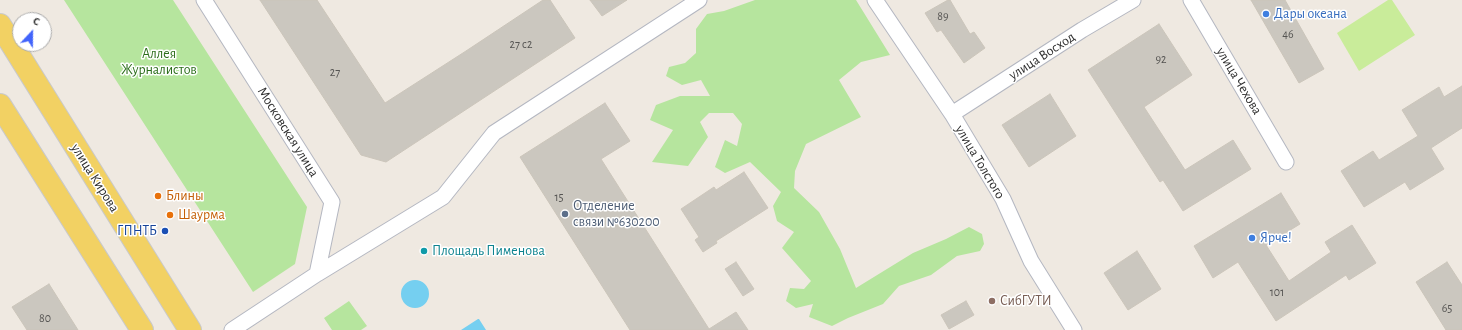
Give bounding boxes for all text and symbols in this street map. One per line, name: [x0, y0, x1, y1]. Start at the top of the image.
place label: Дары океана: [1274, 6, 1347, 22]
house number: 89: [937, 9, 949, 23]
marker: Дары океана: [1261, 9, 1271, 19]
north arrow: [12, 12, 52, 52]
text: С: [31, 15, 41, 28]
house number: 46: [1282, 27, 1294, 41]
street label: улица Восход: [1006, 28, 1078, 84]
house number: 27 с2: [510, 37, 532, 51]
street label: улица Чехова: [1212, 44, 1266, 118]
park label: Аллея Журналистов: [121, 46, 197, 78]
house number: 92: [1155, 52, 1167, 66]
house number: 27: [330, 65, 340, 79]
street label: Московская улица: [254, 84, 322, 180]
street label: улица Толстого: [951, 122, 1009, 202]
street label: улица Кирова: [67, 141, 123, 215]
place label: Блины: [166, 188, 204, 204]
house number: 15: [554, 190, 564, 204]
marker: Блины: [153, 191, 163, 201]
place label: Отделение связи №630200: [573, 198, 660, 230]
place label: Шаурма: [178, 207, 225, 223]
marker: Отделение связи №630200: [560, 209, 570, 219]
marker: Шаурма: [165, 210, 175, 220]
place label: ГПНТБ: [117, 223, 157, 239]
marker: ГПНТБ: [160, 226, 170, 236]
place label: Ярче!: [1260, 230, 1292, 246]
marker: Ярче!: [1247, 233, 1257, 243]
place label: Площадь Пименова: [432, 243, 545, 259]
marker: Площадь Пименова: [419, 246, 429, 256]
house number: 101: [1270, 285, 1284, 299]
place label: СибГУТИ: [1000, 293, 1052, 309]
marker: СибГУТИ: [987, 296, 997, 306]
house number: 65: [1442, 301, 1452, 315]
house number: 80: [39, 311, 51, 325]

